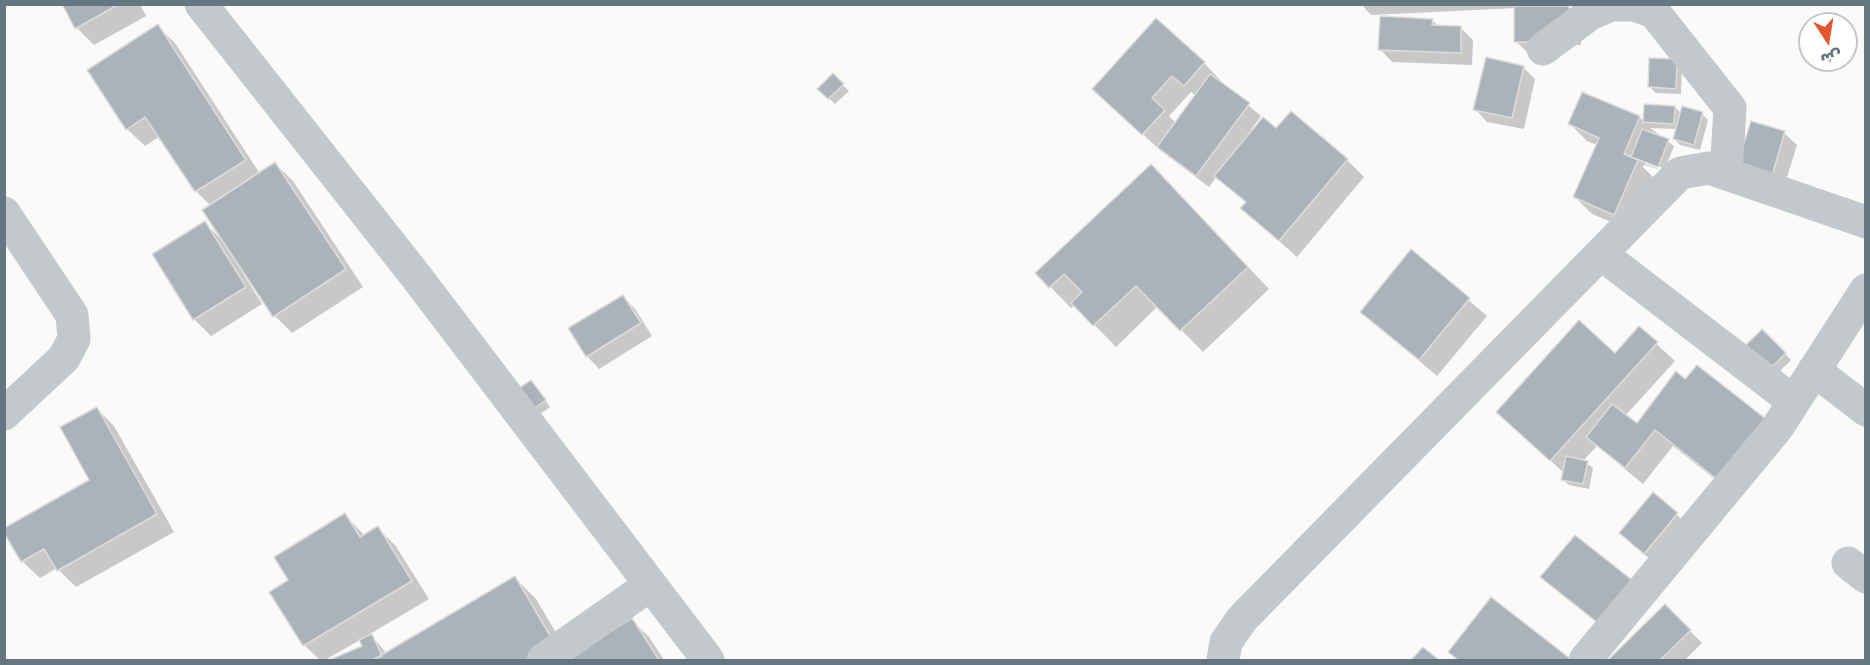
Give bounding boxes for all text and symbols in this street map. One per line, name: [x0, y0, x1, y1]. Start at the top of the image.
north arrow: [1798, 12, 1858, 72]
text: ش: [1819, 47, 1844, 70]

